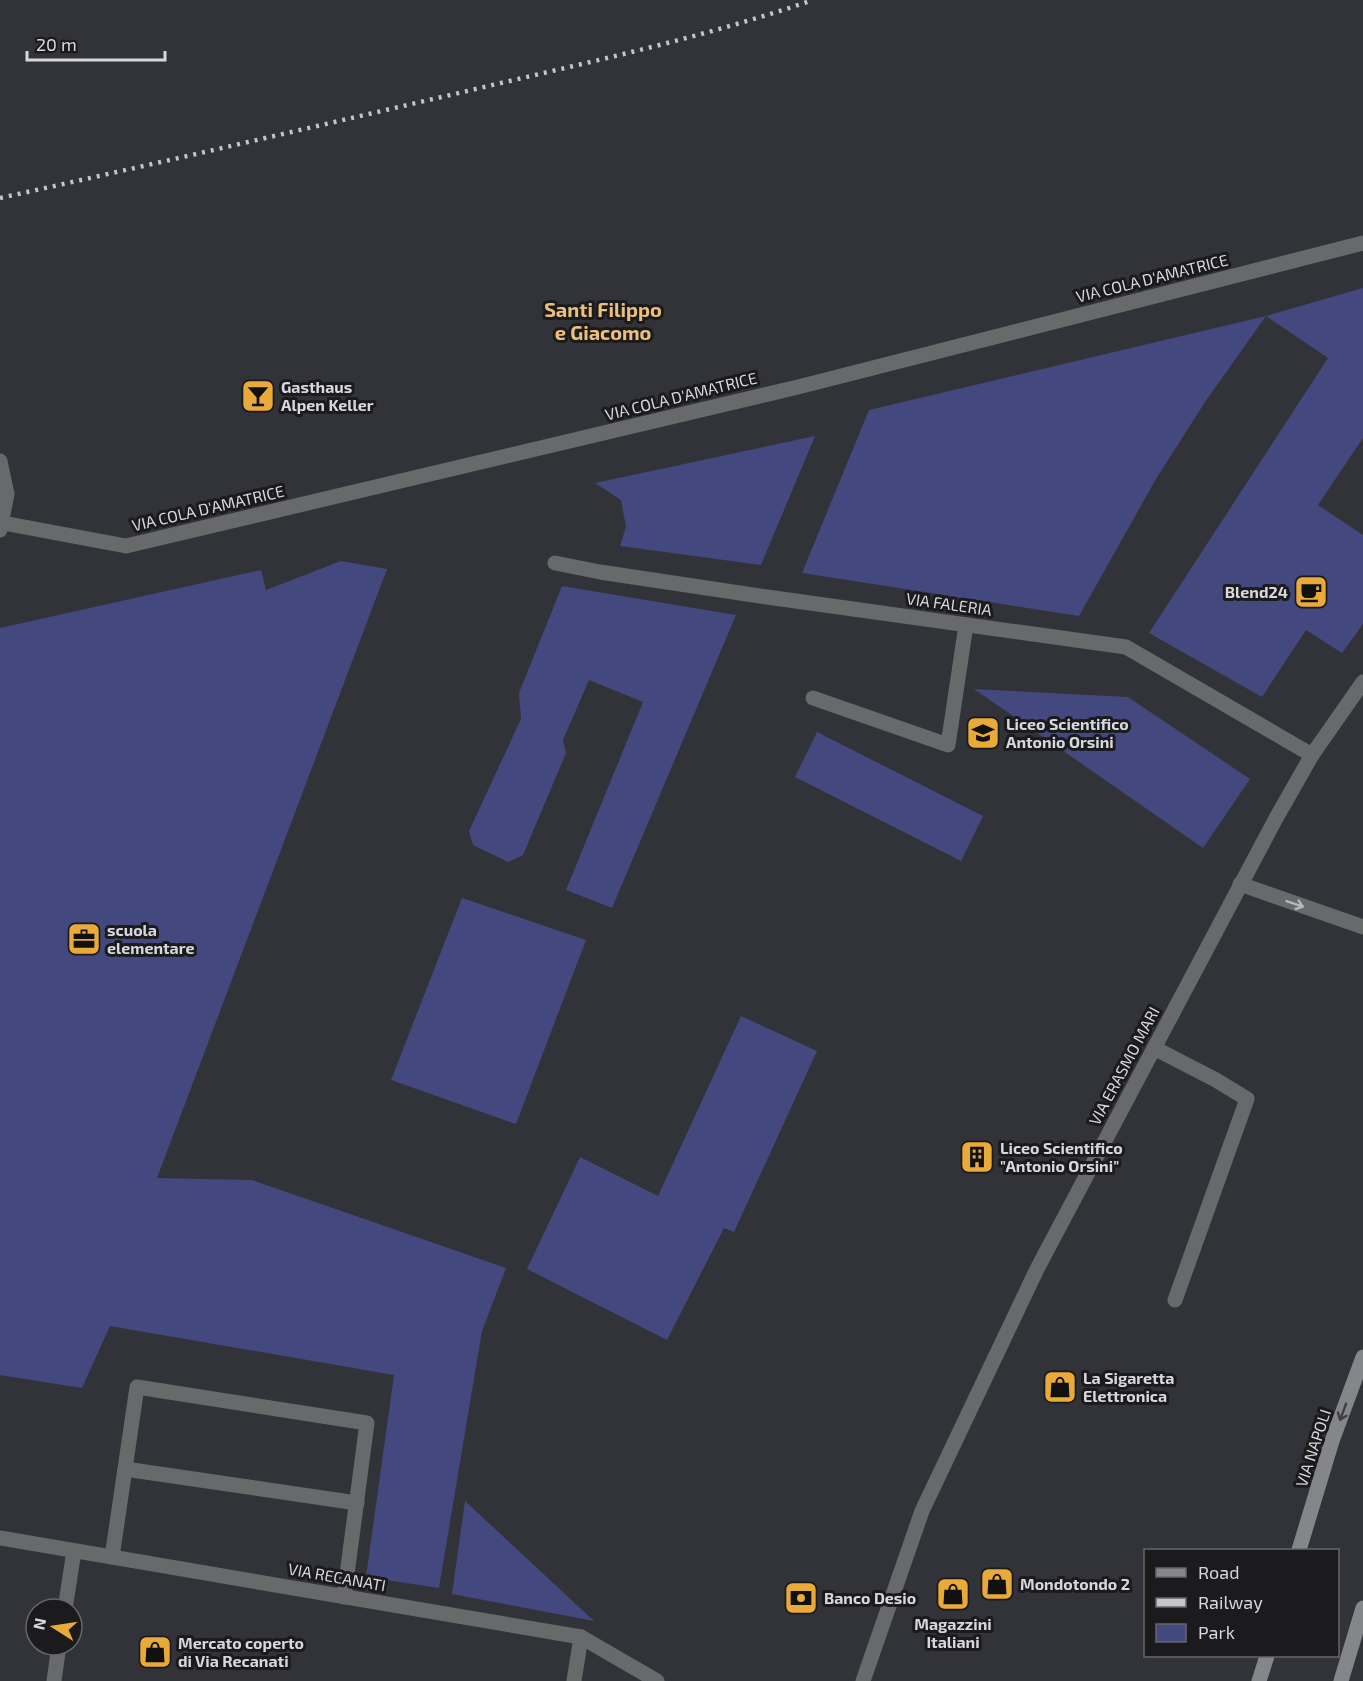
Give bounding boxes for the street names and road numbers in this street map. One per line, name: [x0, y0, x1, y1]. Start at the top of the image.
street label: VIA COLA D'AMATRICE: [1074, 249, 1230, 306]
street label: VIA COLA D'AMATRICE: [603, 367, 759, 424]
street label: VIA COLA D'AMATRICE: [130, 481, 286, 534]
street label: VIA FALERIA: [905, 588, 993, 619]
street label: VIA ERASMO MARI: [1084, 1003, 1163, 1128]
street label: VIA NAPOLI: [1291, 1406, 1334, 1489]
street label: VIA RECANATI: [287, 1559, 387, 1594]

